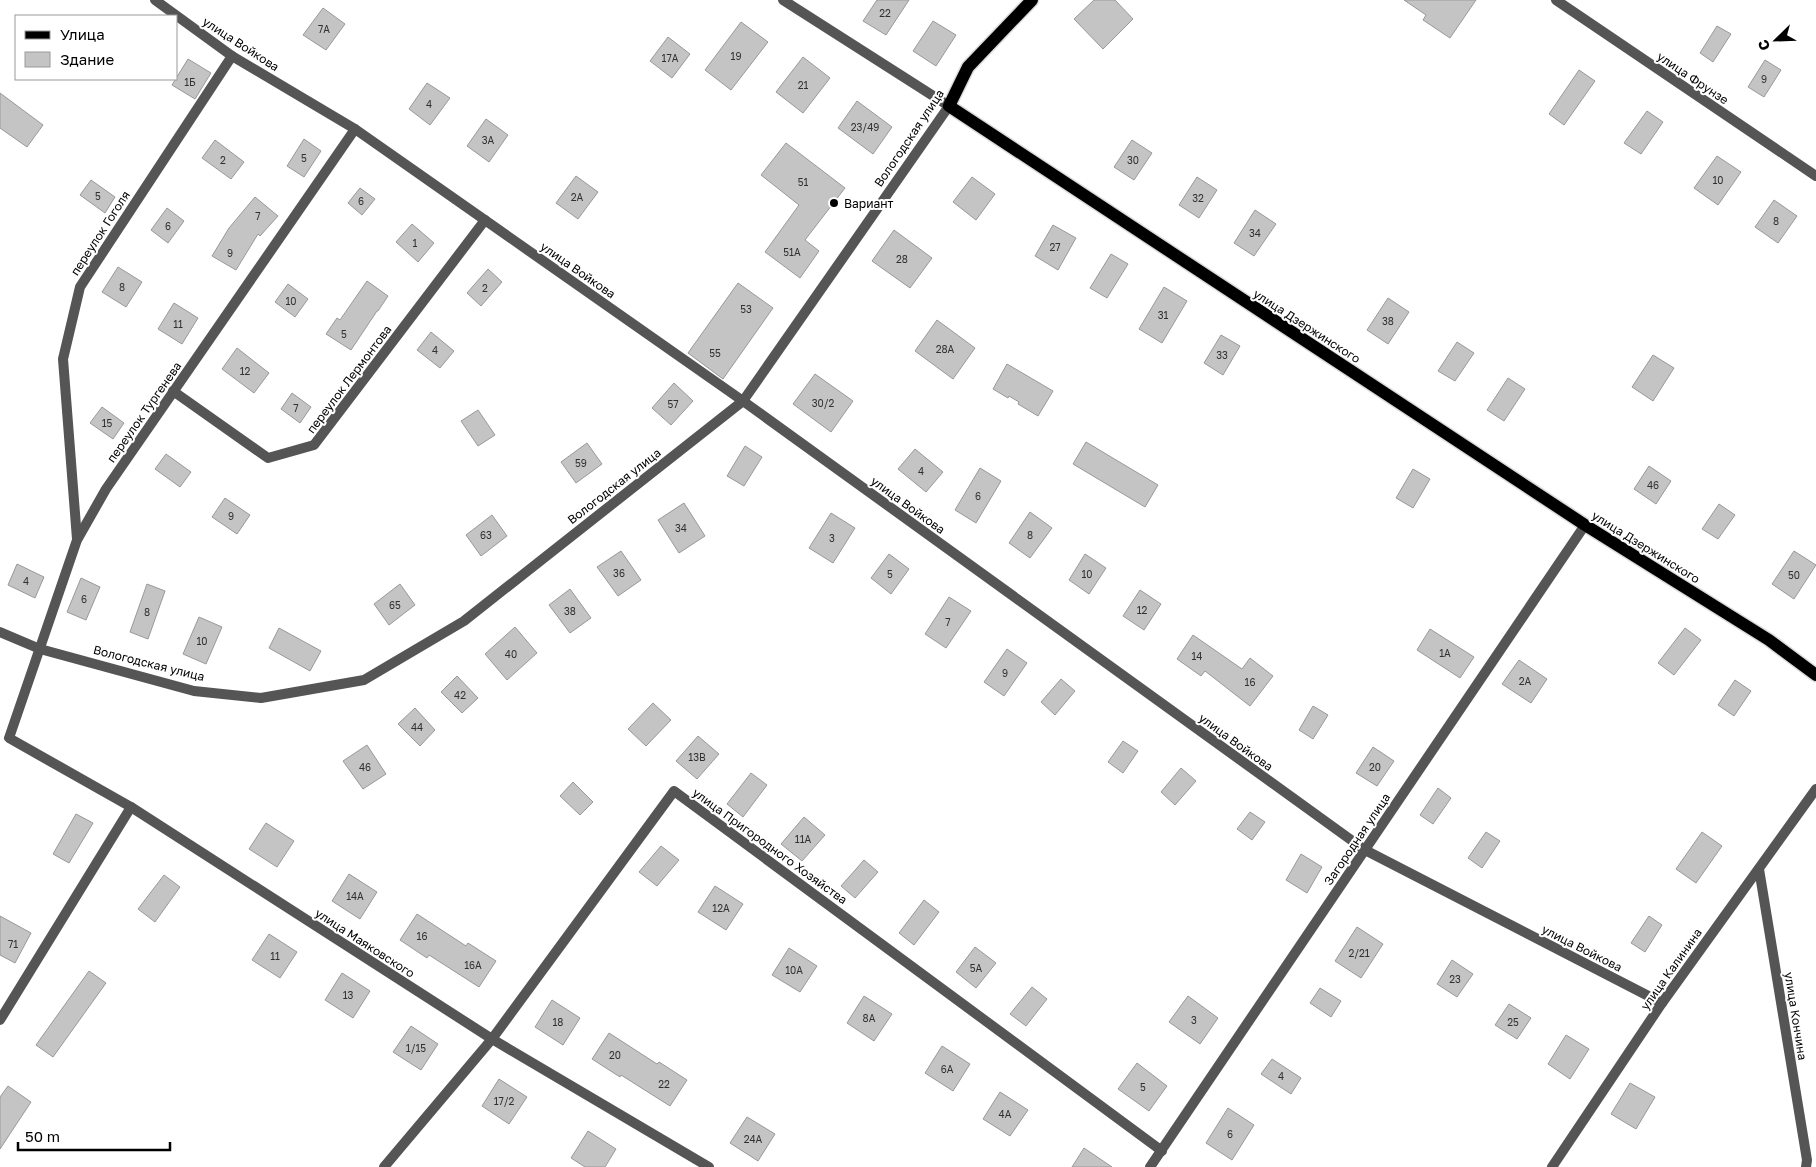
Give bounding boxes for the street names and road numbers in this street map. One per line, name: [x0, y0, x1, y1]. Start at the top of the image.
street label: улица Войкова: [200, 14, 282, 74]
street label: улица Фрунзе: [1654, 49, 1732, 107]
street label: Вологодская улица: [871, 86, 947, 190]
street label: переулок Гоголя: [67, 188, 133, 278]
street label: улица Войкова: [538, 239, 618, 301]
street label: улица Дзержинского: [1251, 286, 1363, 366]
street label: переулок Лермонтова: [303, 322, 395, 436]
street label: переулок Тургенева: [104, 359, 184, 465]
street label: Вологодская улица: [564, 445, 664, 527]
street label: улица Войкова: [868, 473, 948, 537]
street label: улица Дзержинского: [1589, 508, 1703, 586]
street label: Вологодская улица: [92, 642, 206, 684]
street label: улица Войкова: [1196, 710, 1276, 774]
street label: улица Пригородного Хозяйства: [690, 785, 850, 907]
street label: Загородная улица: [1321, 790, 1393, 888]
street label: улица Маяковского: [312, 905, 418, 981]
street label: улица Войкова: [1539, 921, 1625, 975]
street label: улица Калинина: [1637, 925, 1705, 1013]
street label: улица Кончина: [1782, 971, 1810, 1061]

